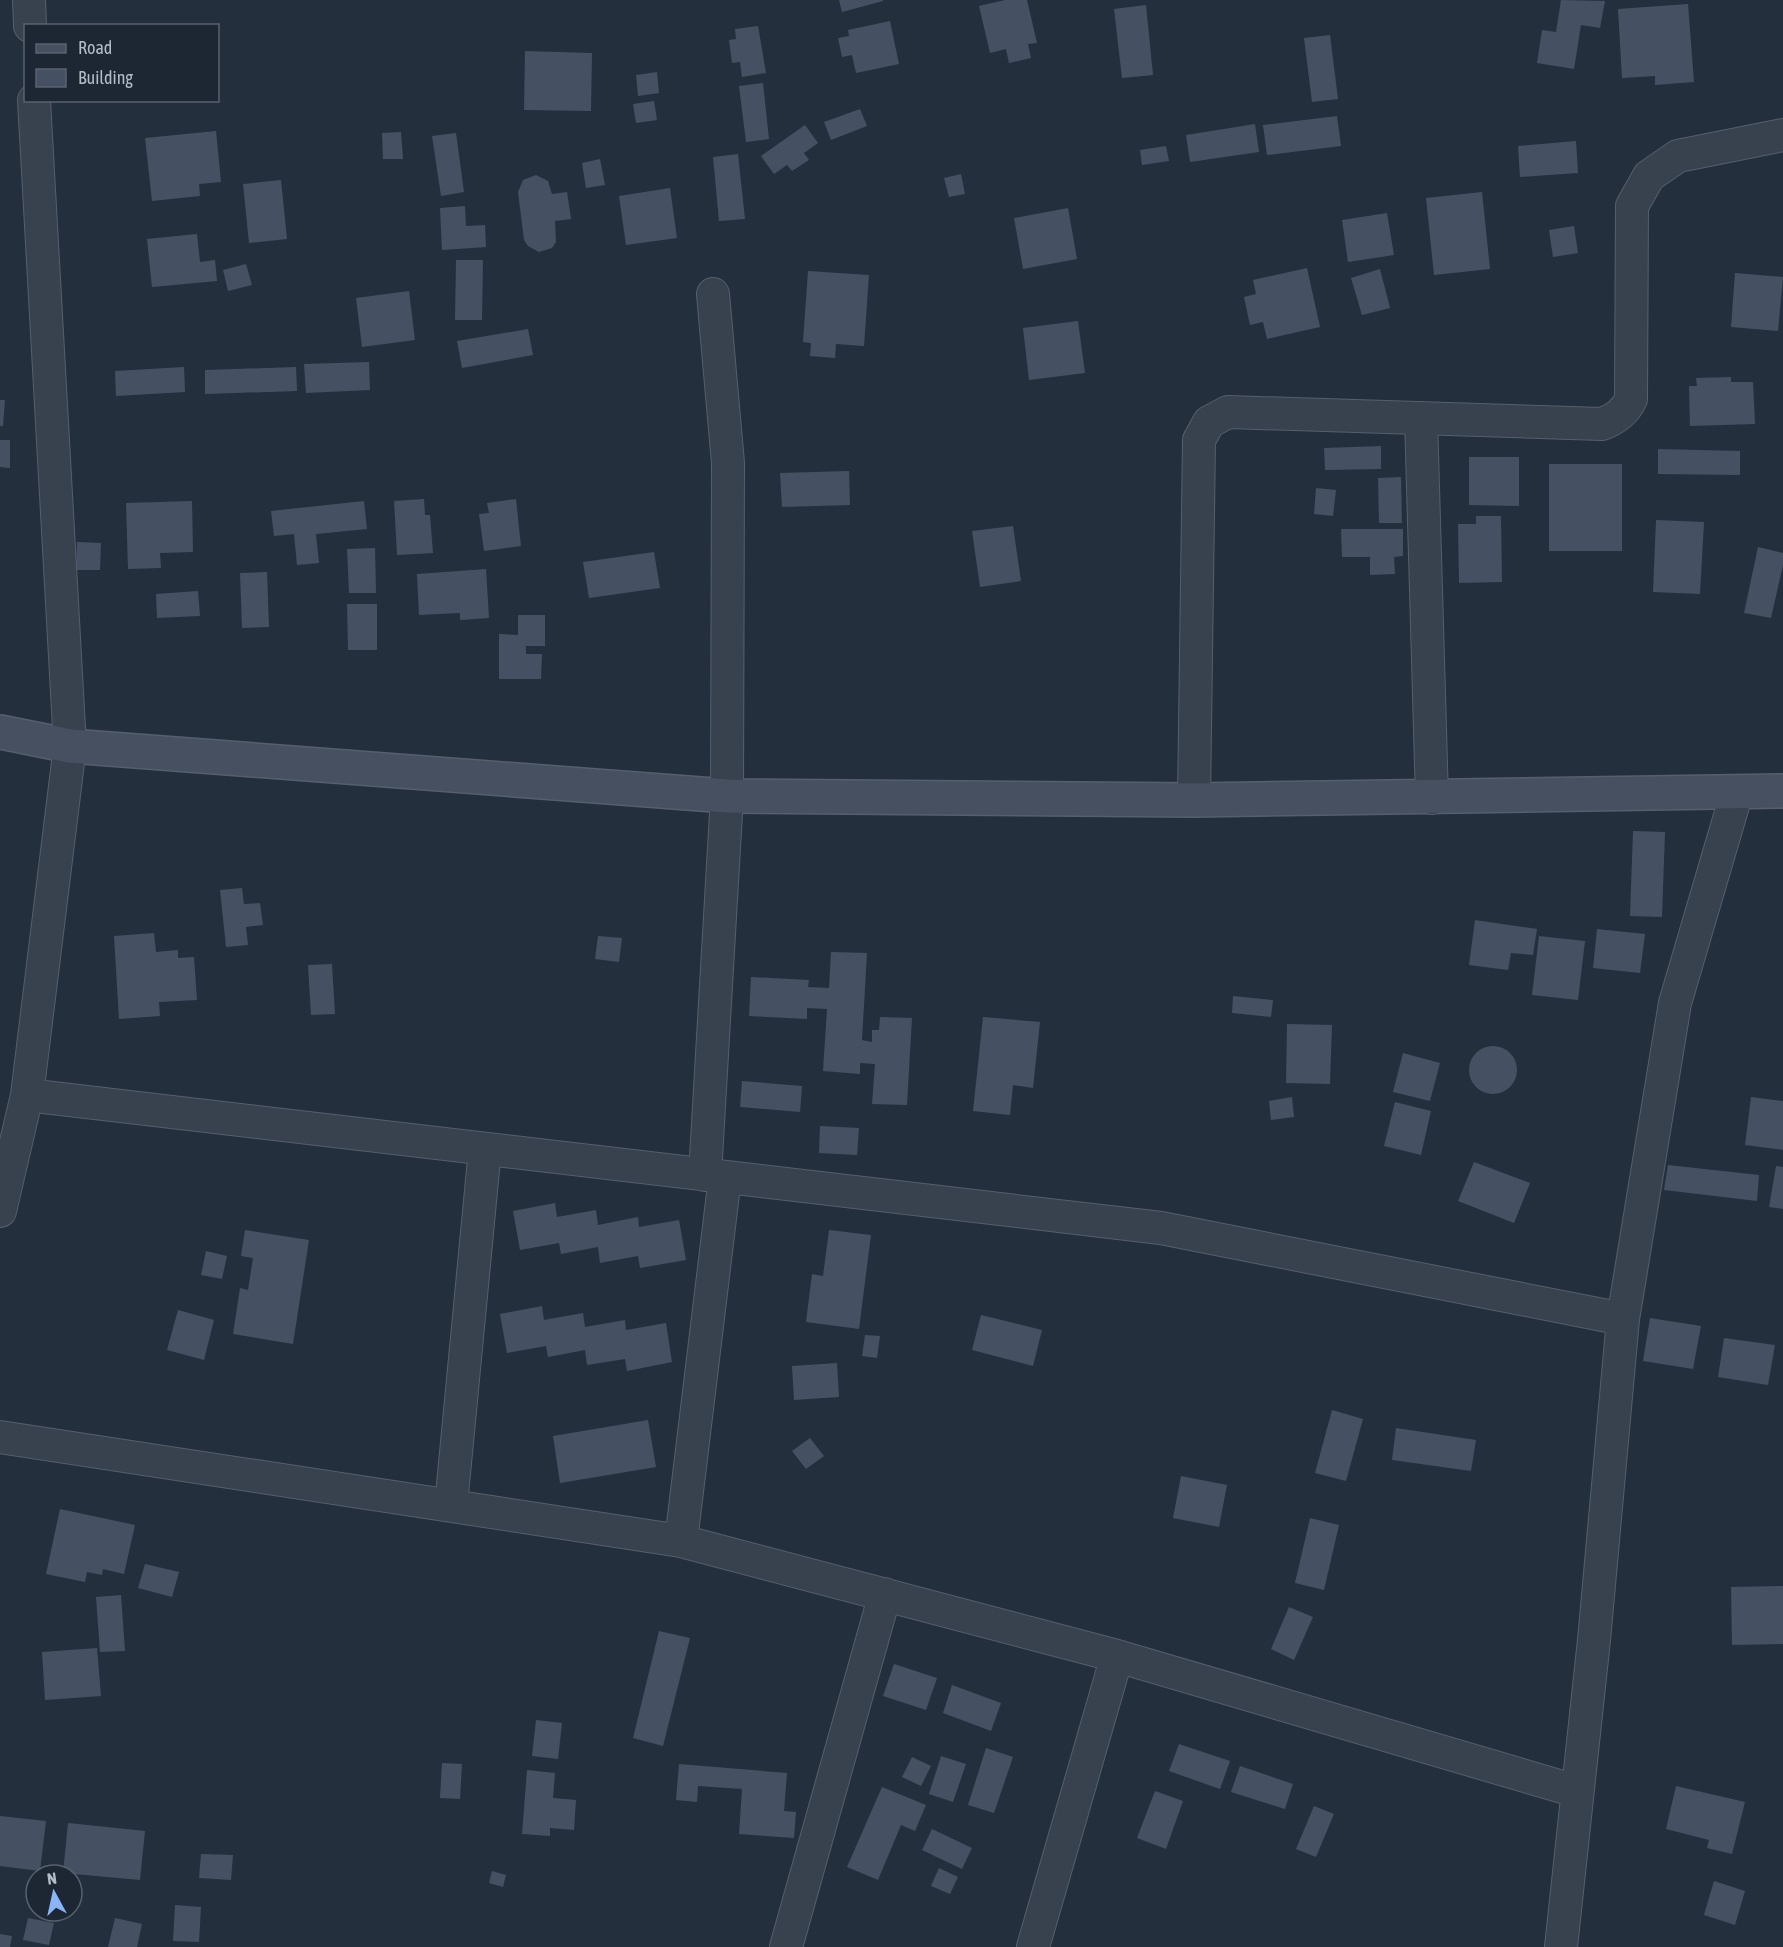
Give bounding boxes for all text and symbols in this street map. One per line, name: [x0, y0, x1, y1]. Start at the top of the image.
legend: [24, 24, 219, 102]
text: Road: [78, 37, 112, 58]
text: Building: [78, 67, 133, 88]
north arrow: [24, 1863, 84, 1923]
text: N: [46, 1869, 58, 1888]

